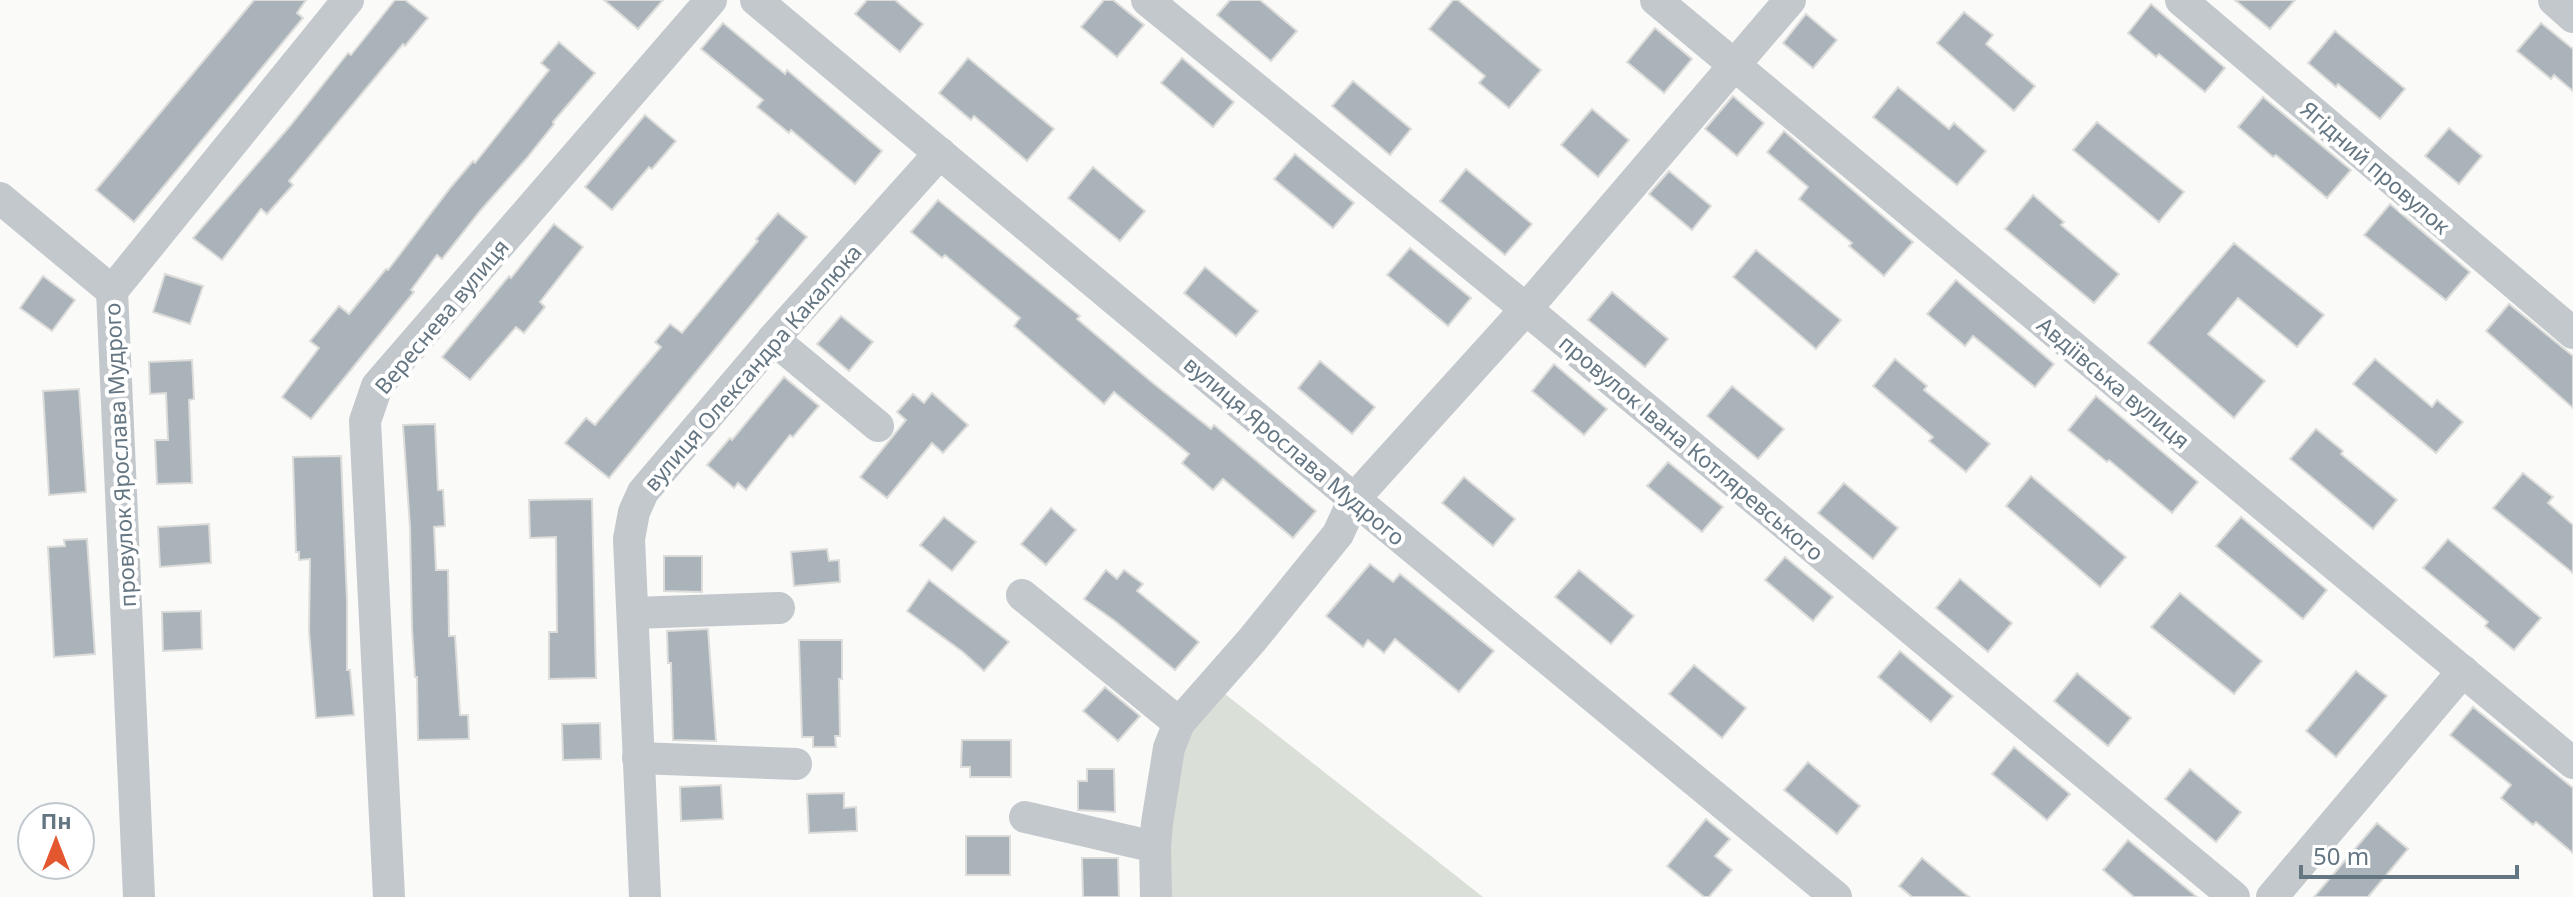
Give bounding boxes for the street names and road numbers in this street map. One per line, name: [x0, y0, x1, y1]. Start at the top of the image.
street label: Ягідний провулок: [2295, 94, 2457, 241]
street label: Вереснева вулиця: [367, 232, 515, 400]
street label: вулиця Олександра Какалюка: [636, 237, 868, 497]
street label: провулок Ярослава Мудрого: [96, 302, 142, 608]
street label: Авдіївська вулиця: [2031, 309, 2197, 455]
street label: провулок Івана Котляревського: [1553, 327, 1831, 567]
street label: вулиця Ярослава Мудрого: [1178, 349, 1412, 551]

